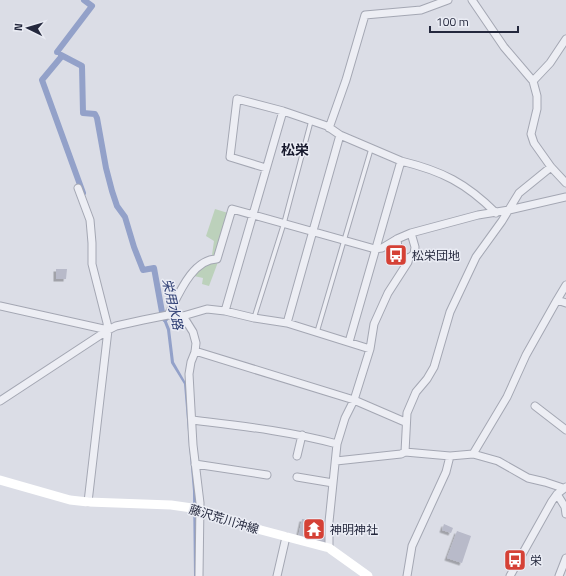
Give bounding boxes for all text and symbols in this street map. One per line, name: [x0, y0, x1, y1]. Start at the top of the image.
north arrow: [8, 8, 48, 48]
scale bar: [430, 8, 518, 34]
text: 100 m: [436, 12, 469, 31]
text: N: [10, 23, 26, 32]
district label: 松栄: [281, 139, 309, 160]
bus stop icon: 松栄団地: [383, 242, 409, 268]
place label: 松栄団地: [412, 246, 460, 265]
water label: 栄用水路: [157, 276, 189, 333]
street label: 藤沢荒川沖線: [187, 499, 261, 539]
temple icon: 神明神社: [301, 516, 327, 542]
place label: 神明神社: [330, 520, 378, 539]
bus stop icon: 栄: [502, 547, 528, 573]
place label: 栄: [530, 551, 542, 570]

